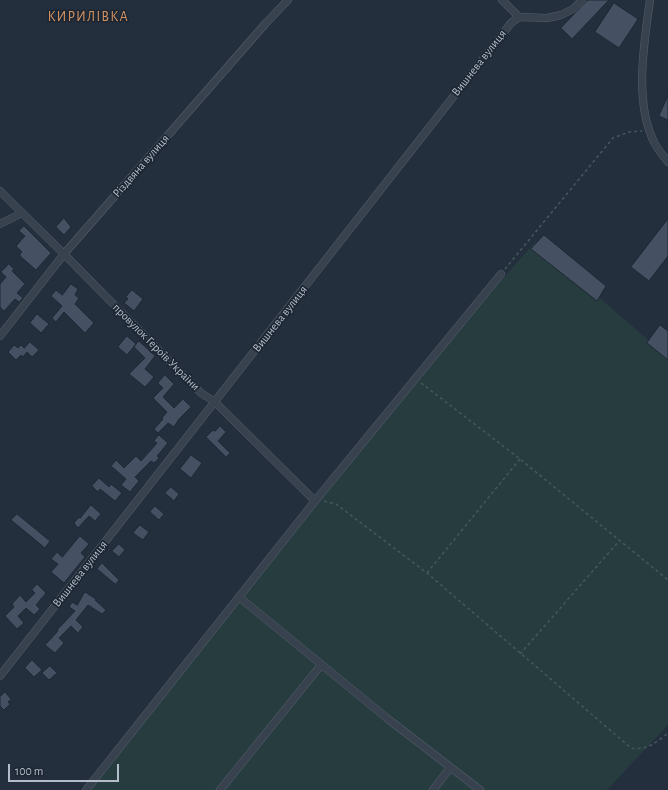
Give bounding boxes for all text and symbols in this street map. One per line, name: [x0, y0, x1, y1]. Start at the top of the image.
district label: КИРИЛІВКА: [47, 9, 129, 25]
street label: Вишнева вулиця: [449, 27, 509, 99]
street label: Різдвяна вулиця: [110, 132, 172, 200]
street label: Вишнева вулиця: [250, 283, 310, 355]
street label: провулок Героїв України: [109, 300, 203, 394]
street label: Вишнева вулиця: [50, 538, 110, 610]
scale bar: [10, 756, 121, 782]
text: 100 m: [15, 765, 43, 777]

